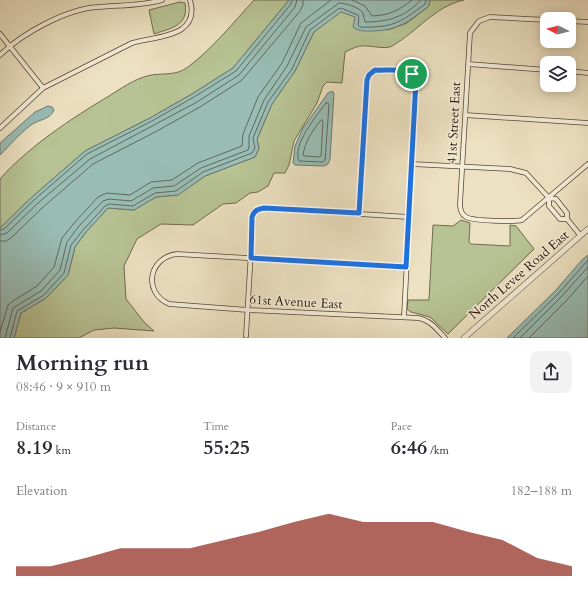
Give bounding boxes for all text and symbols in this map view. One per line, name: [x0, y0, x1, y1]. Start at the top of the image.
north arrow: [540, 12, 576, 48]
map controls: [540, 12, 576, 92]
button: layers: [540, 56, 576, 92]
pin: [395, 57, 429, 91]
icon: arrive: [401, 63, 423, 85]
street label: 41st Street East: [443, 82, 465, 164]
street label: North Levee Road East: [465, 226, 573, 324]
street label: 61st Avenue East: [249, 291, 343, 313]
text: Morning run: [16, 348, 149, 378]
button: share: [530, 351, 572, 393]
text: 08:46 · 9 × 910 m: [16, 378, 111, 396]
text: Distance: [16, 419, 56, 434]
text: Time: [203, 419, 229, 434]
text: Pace: [391, 419, 412, 434]
text: 8.19: [16, 434, 53, 461]
text: 55:25: [203, 434, 250, 461]
text: 6:46: [391, 434, 427, 461]
text: km: [53, 443, 71, 458]
text: /km: [427, 443, 449, 458]
text: Elevation: [16, 482, 68, 500]
text: 182–188 m: [510, 482, 572, 500]

